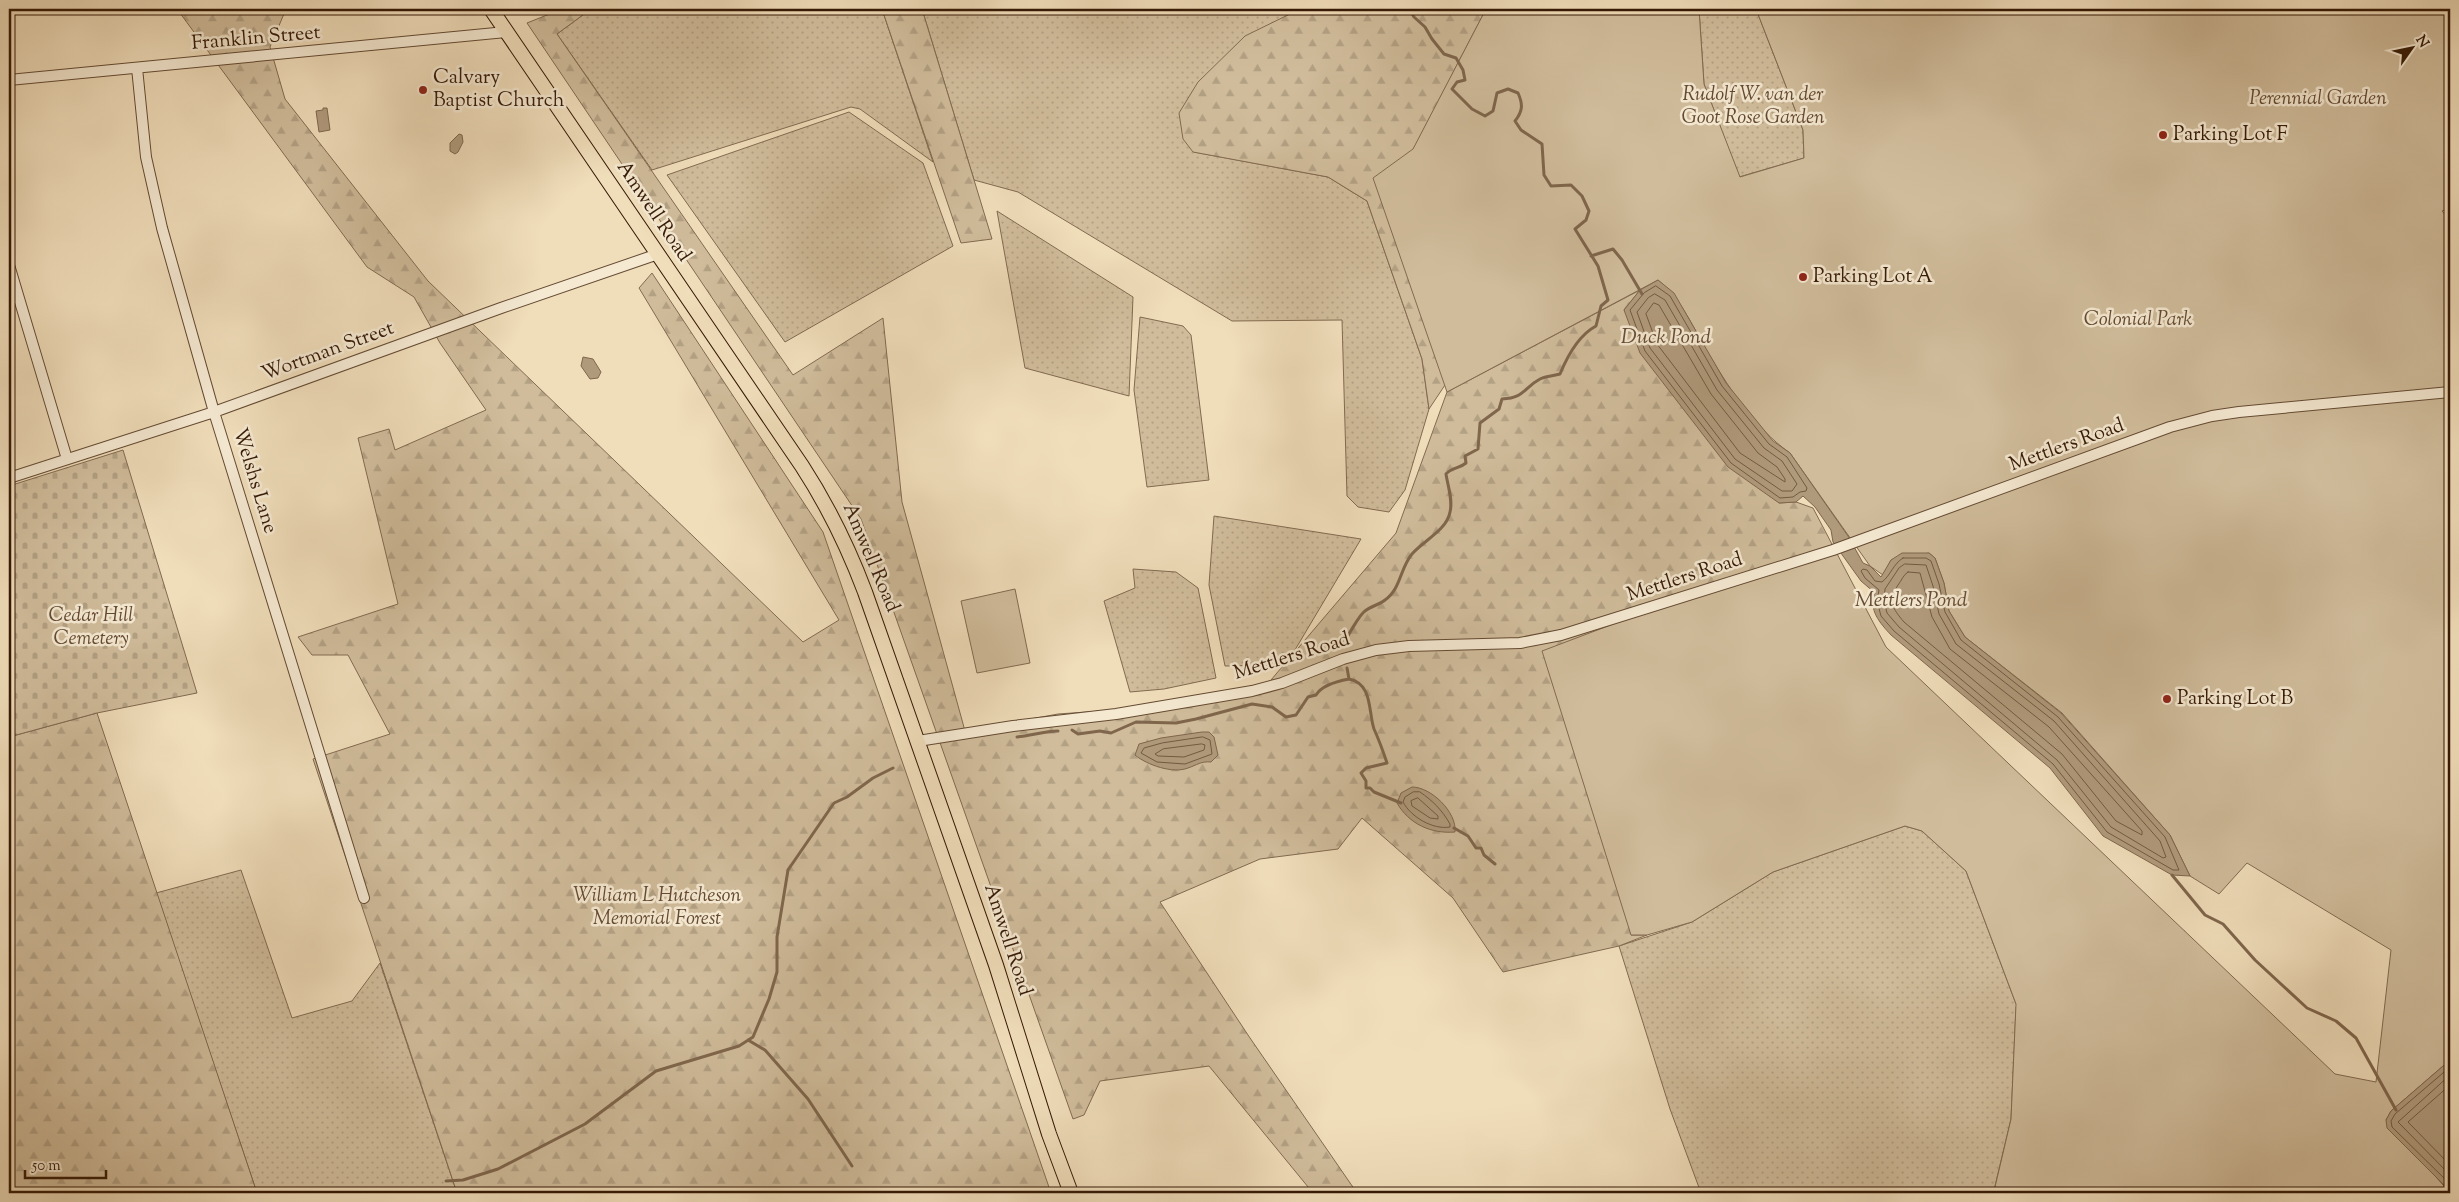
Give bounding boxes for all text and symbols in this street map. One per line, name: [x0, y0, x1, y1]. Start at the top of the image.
street label: Franklin Street: [190, 19, 322, 59]
north arrow: [2386, 22, 2436, 72]
text: N: [2410, 32, 2433, 52]
place label: Calvary Baptist Church: [433, 64, 565, 116]
park label: Rudolf W. van der Goot Rose Garden: [1681, 81, 1825, 133]
marker: Calvary Baptist Church: [417, 84, 429, 96]
park label: Perennial Garden: [2249, 85, 2387, 114]
place label: Parking Lot F: [2173, 121, 2288, 150]
marker: Parking Lot F: [2157, 129, 2169, 141]
street label: Amwell Road: [608, 156, 698, 268]
place label: Parking Lot A: [1813, 263, 1933, 292]
marker: Parking Lot A: [1797, 271, 1809, 283]
park label: Colonial Park: [2084, 306, 2192, 335]
street label: Wortman Street: [258, 315, 398, 389]
water label: Duck Pond: [1621, 323, 1712, 353]
street label: Mettlers Road: [2006, 412, 2128, 480]
street label: Welshs Lane: [224, 425, 284, 537]
street label: Amwell Road: [834, 499, 906, 617]
street label: Mettlers Road: [1623, 546, 1747, 610]
water label: Mettlers Pond: [1855, 586, 1968, 616]
park label: Cedar Hill Cemetery: [48, 602, 134, 654]
street label: Mettlers Road: [1230, 626, 1354, 688]
place label: Parking Lot B: [2177, 685, 2294, 714]
marker: Parking Lot B: [2161, 693, 2173, 705]
street label: Amwell Road: [975, 880, 1039, 1000]
park label: William L Hutcheson Memorial Forest: [573, 882, 741, 934]
scale bar: [25, 1147, 106, 1179]
text: 50 m: [31, 1156, 61, 1177]

